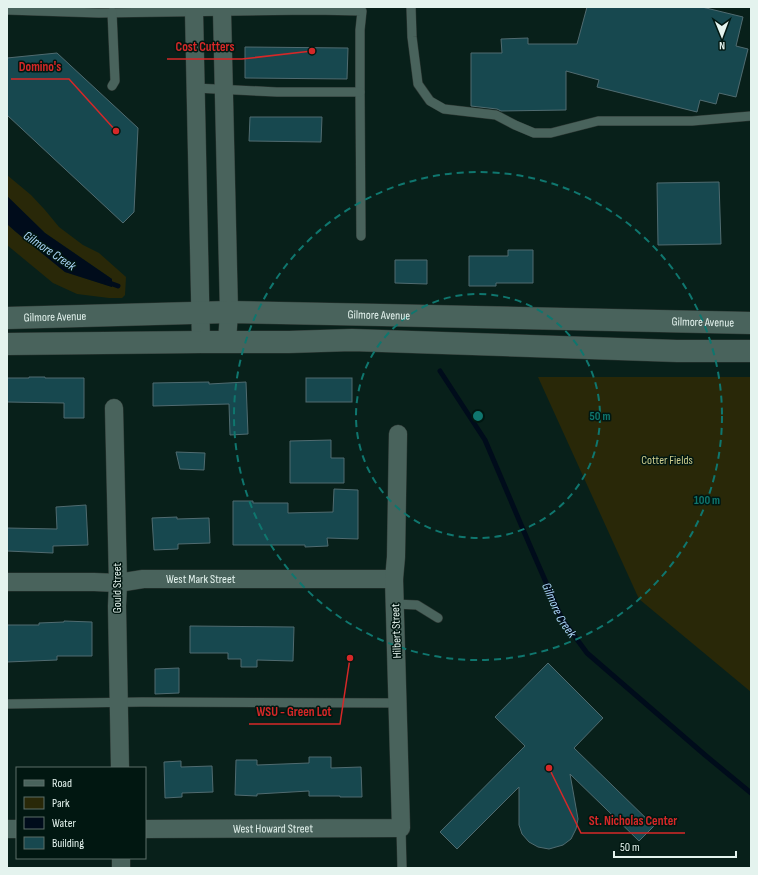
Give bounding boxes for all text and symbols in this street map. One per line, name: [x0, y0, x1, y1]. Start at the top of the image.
north arrow: [702, 16, 742, 56]
callout: Cost Cutters: [167, 34, 242, 59]
text: Cost Cutters: [176, 39, 234, 55]
text: N: [719, 39, 725, 52]
callout: Domino's: [11, 54, 69, 79]
text: Domino's: [19, 59, 61, 75]
water label: Gilmore Creek: [20, 227, 80, 275]
street label: Gilmore Avenue: [347, 307, 411, 324]
street label: Gilmore Avenue: [24, 309, 87, 326]
street label: Gilmore Avenue: [671, 314, 734, 331]
centre of rings: [471, 409, 485, 423]
text: 50 m: [590, 409, 610, 424]
park label: Cotter Fields: [641, 453, 693, 468]
text: 100 m: [694, 493, 720, 508]
street label: Gould Street: [110, 562, 125, 613]
street label: West Mark Street: [166, 572, 236, 587]
water label: Gilmore Creek: [538, 580, 581, 642]
street label: Hilbert Street: [388, 603, 405, 659]
callout: WSU - Green Lot: [249, 699, 340, 724]
text: WSU - Green Lot: [256, 704, 332, 720]
legend: [16, 767, 146, 859]
text: Road: [52, 776, 72, 791]
text: Park: [52, 796, 70, 811]
callout: St. Nicholas Center: [581, 808, 685, 833]
text: St. Nicholas Center: [589, 813, 677, 829]
text: Water: [52, 816, 76, 831]
street label: West Howard Street: [233, 821, 313, 837]
scale bar: [614, 833, 736, 859]
text: Building: [52, 836, 84, 851]
text: 50 m: [620, 840, 640, 855]

